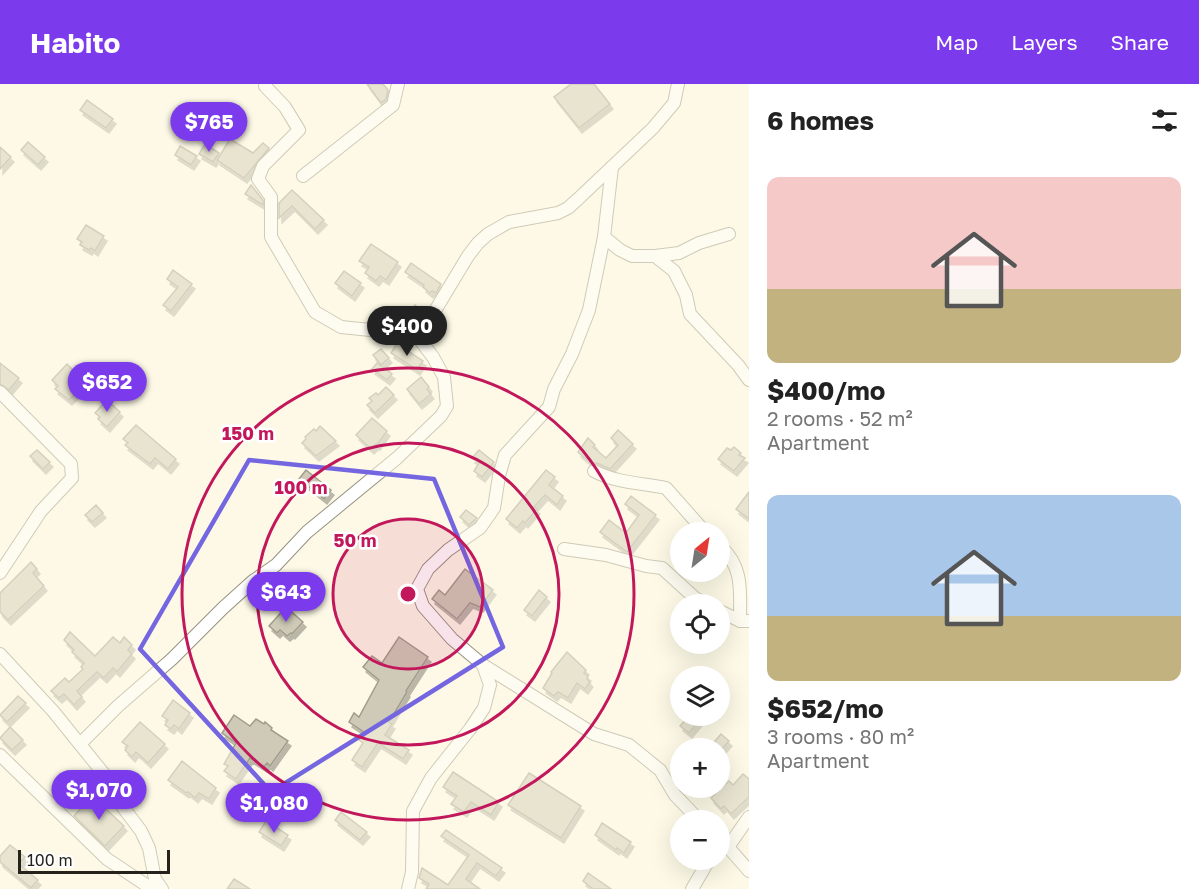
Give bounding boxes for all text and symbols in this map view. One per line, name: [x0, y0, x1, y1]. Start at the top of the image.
text: Habito: [30, 26, 120, 59]
text: Map: [935, 29, 978, 55]
text: Layers: [1011, 29, 1078, 55]
text: Share: [1111, 29, 1169, 55]
pin: $765: [173, 102, 245, 153]
icon: filters: [1148, 104, 1181, 137]
text: 6 homes: [767, 105, 874, 136]
text: $765: [184, 109, 234, 133]
icon: home: [920, 216, 1028, 324]
pin: $400: [371, 306, 443, 357]
text: $400: [381, 313, 433, 337]
pin: $652: [71, 362, 143, 413]
text: $652: [82, 369, 132, 393]
text: $400/mo: [767, 375, 885, 406]
text: 2 rooms · 52 m²: [767, 406, 913, 430]
text: 150 m: [222, 422, 274, 444]
text: Apartment: [767, 430, 870, 454]
text: 100 m: [275, 476, 327, 498]
north arrow: [670, 522, 730, 582]
map controls: [670, 522, 730, 870]
text: 50 m: [334, 529, 376, 551]
icon: home: [920, 534, 1028, 642]
pin: $643: [250, 572, 322, 623]
text: $643: [261, 579, 311, 603]
centre of rings: [398, 584, 418, 604]
button: locate: [670, 594, 730, 654]
button: layers: [670, 666, 730, 726]
text: $652/mo: [767, 693, 883, 724]
text: 3 rooms · 80 m²: [767, 724, 914, 748]
button: +: [670, 738, 730, 798]
text: Apartment: [767, 748, 870, 772]
pin: $1,070: [50, 770, 148, 821]
text: $1,070: [66, 777, 133, 801]
pin: $1,080: [225, 783, 323, 834]
text: $1,080: [240, 790, 308, 814]
button: −: [670, 810, 730, 870]
scale bar: [18, 847, 170, 874]
text: 100 m: [27, 850, 73, 870]

